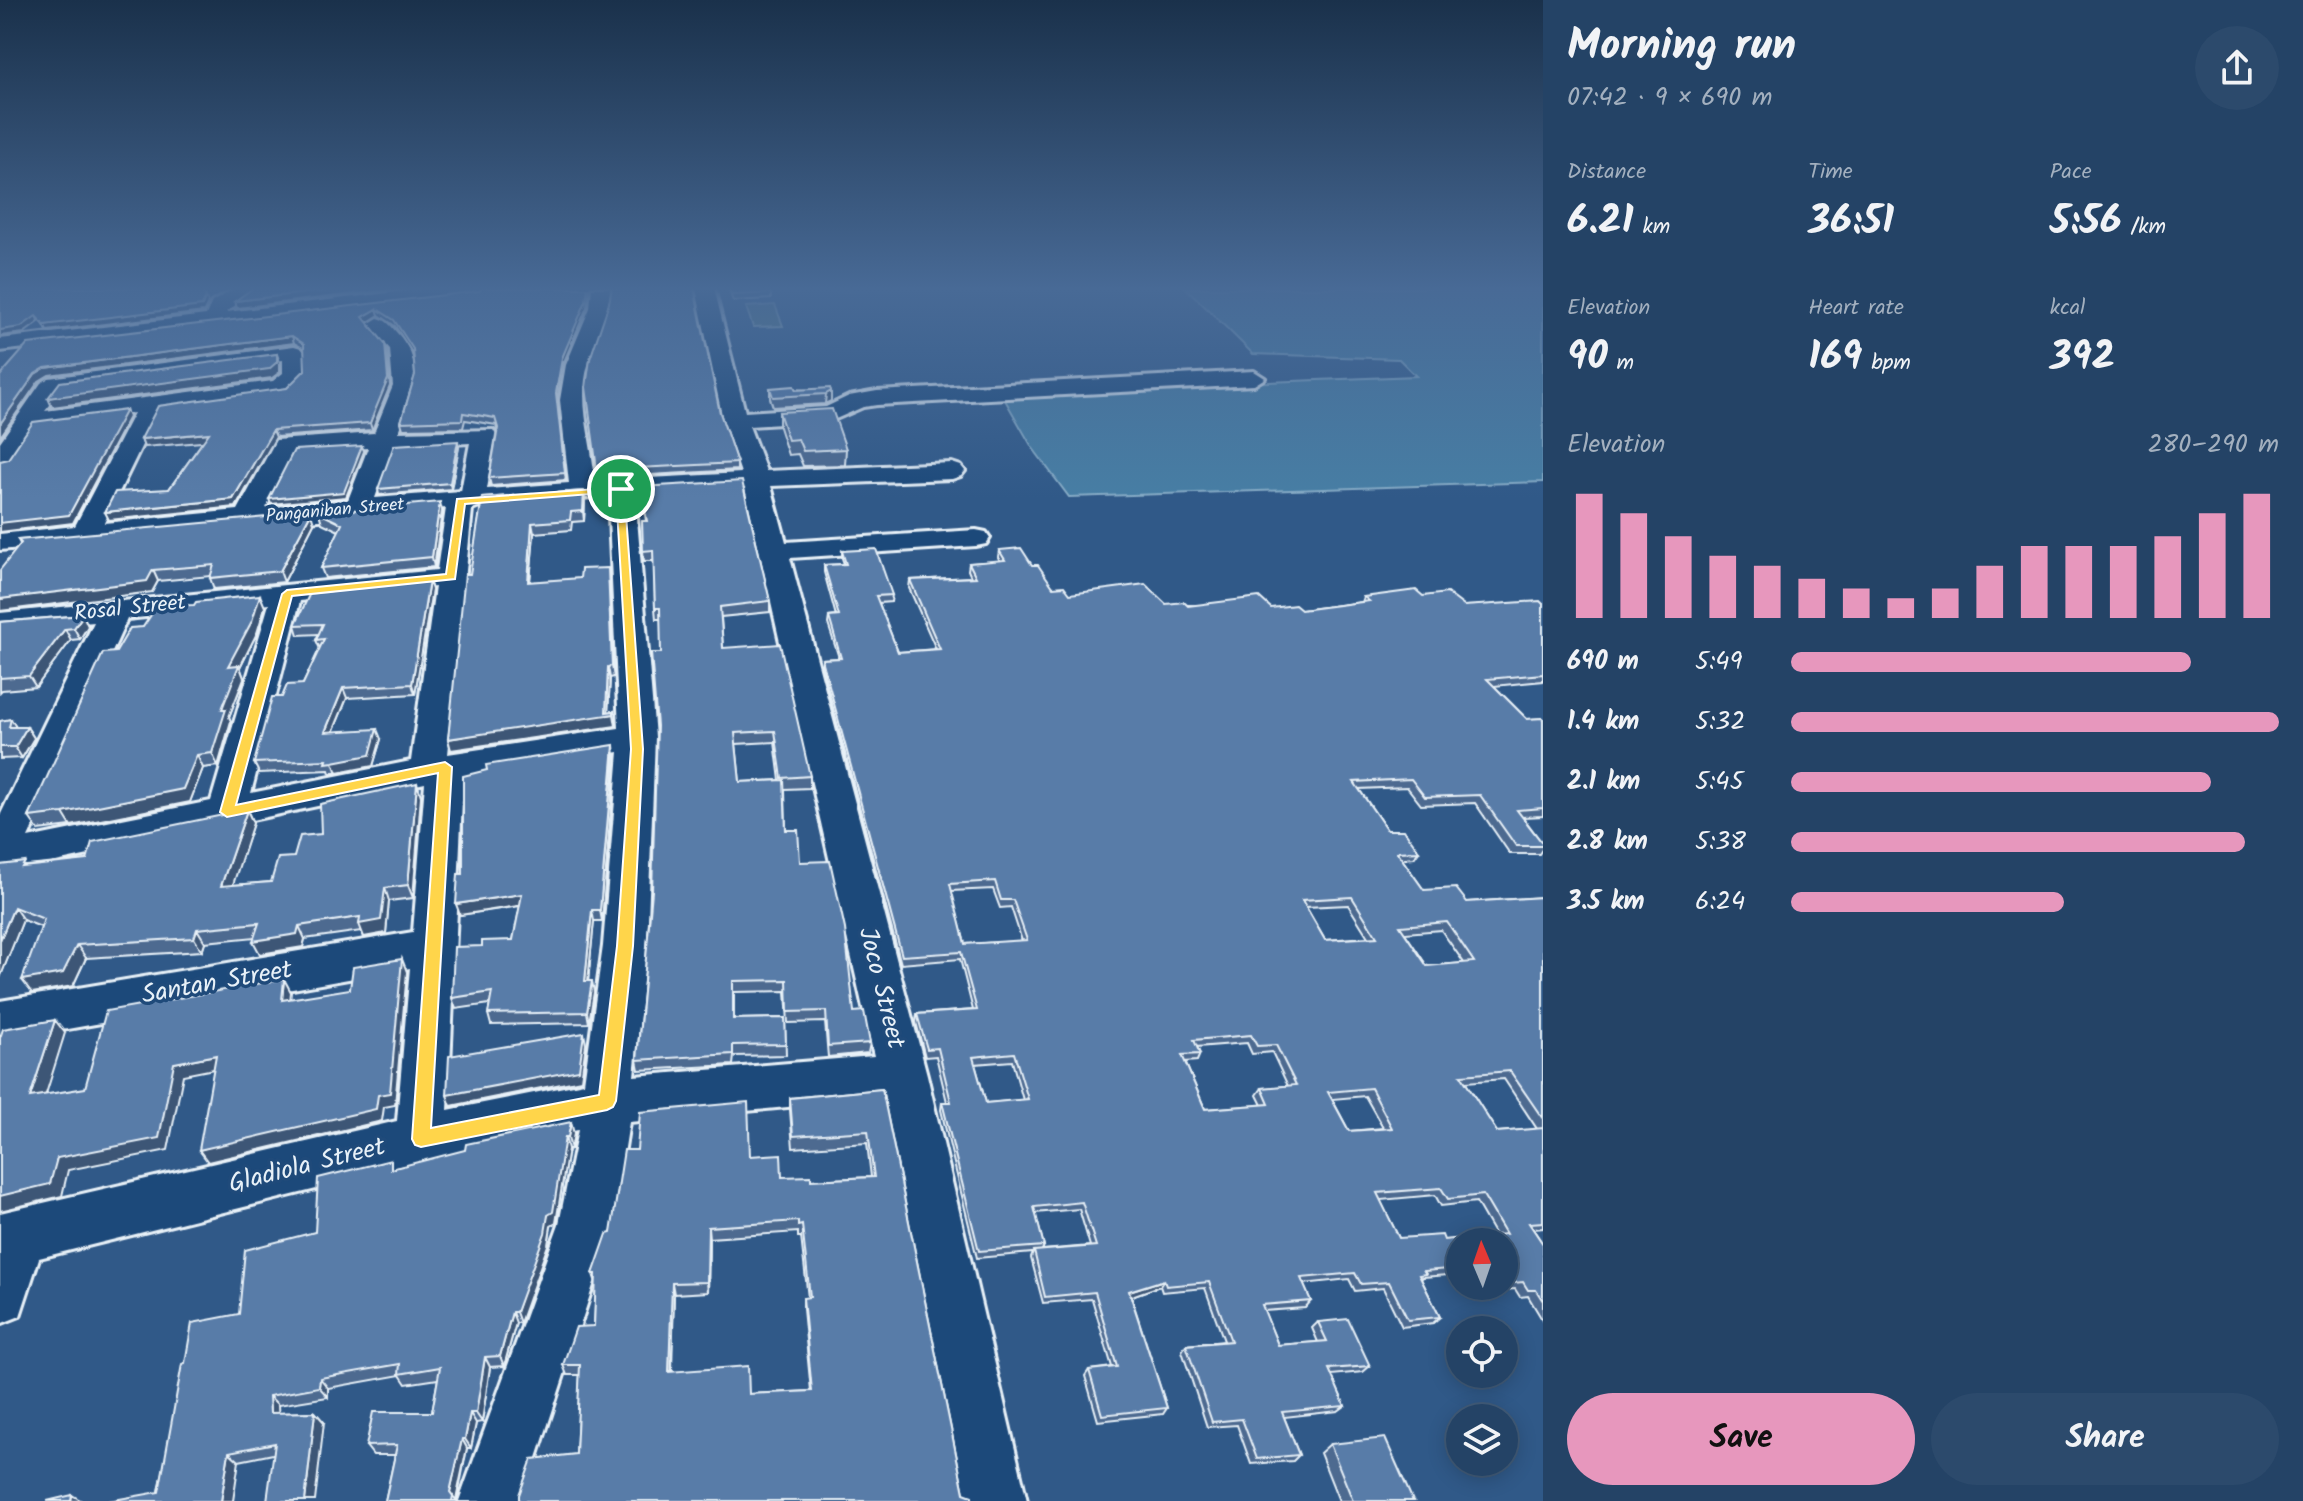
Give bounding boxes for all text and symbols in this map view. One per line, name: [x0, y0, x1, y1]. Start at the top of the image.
text: Morning run: [1567, 12, 1796, 82]
button: share: [2195, 26, 2279, 110]
text: 07:42 · 9 × 690 m: [1567, 77, 1772, 119]
text: Distance: [1567, 155, 1646, 190]
text: Time: [1808, 155, 1853, 190]
text: Pace: [2050, 155, 2092, 190]
text: 6.21: [1567, 190, 1634, 254]
text: 36:51: [1808, 190, 1894, 254]
text: 5:56: [2050, 190, 2122, 254]
text: km: [1634, 210, 1670, 245]
text: /km: [2122, 210, 2166, 245]
text: Elevation: [1567, 291, 1650, 326]
text: Heart rate: [1808, 291, 1904, 326]
text: kcal: [2050, 291, 2085, 326]
text: 90: [1567, 326, 1608, 390]
text: 169: [1808, 326, 1862, 390]
text: 392: [2050, 326, 2115, 390]
text: m: [1608, 346, 1634, 381]
text: bpm: [1862, 346, 1911, 381]
text: Elevation: [1567, 424, 1665, 466]
text: 280–290 m: [2147, 424, 2279, 466]
pin: [587, 455, 655, 523]
icon: arrive: [599, 467, 643, 511]
street label: Panganiban Street: [264, 490, 407, 532]
street label: Rosal Street: [72, 586, 188, 632]
text: 690 m: [1567, 641, 1639, 683]
text: 5:49: [1695, 641, 1742, 683]
text: 1.4 km: [1567, 701, 1639, 743]
text: 5:32: [1695, 701, 1745, 743]
text: 2.1 km: [1567, 761, 1640, 803]
text: 5:45: [1695, 761, 1744, 803]
text: 2.8 km: [1567, 821, 1648, 863]
text: 5:38: [1695, 821, 1746, 863]
text: 3.5 km: [1567, 881, 1645, 923]
text: 6:24: [1695, 881, 1745, 923]
street label: Joco Street: [846, 923, 917, 1054]
street label: Santan Street: [138, 949, 297, 1017]
street label: Gladiola Street: [224, 1126, 391, 1206]
north arrow: [1446, 1228, 1518, 1300]
map controls: [1446, 1228, 1518, 1476]
button: locate: [1446, 1316, 1518, 1388]
button: Save: [1567, 1393, 1915, 1485]
button: Share: [1931, 1393, 2279, 1485]
button: layers: [1446, 1404, 1518, 1476]

